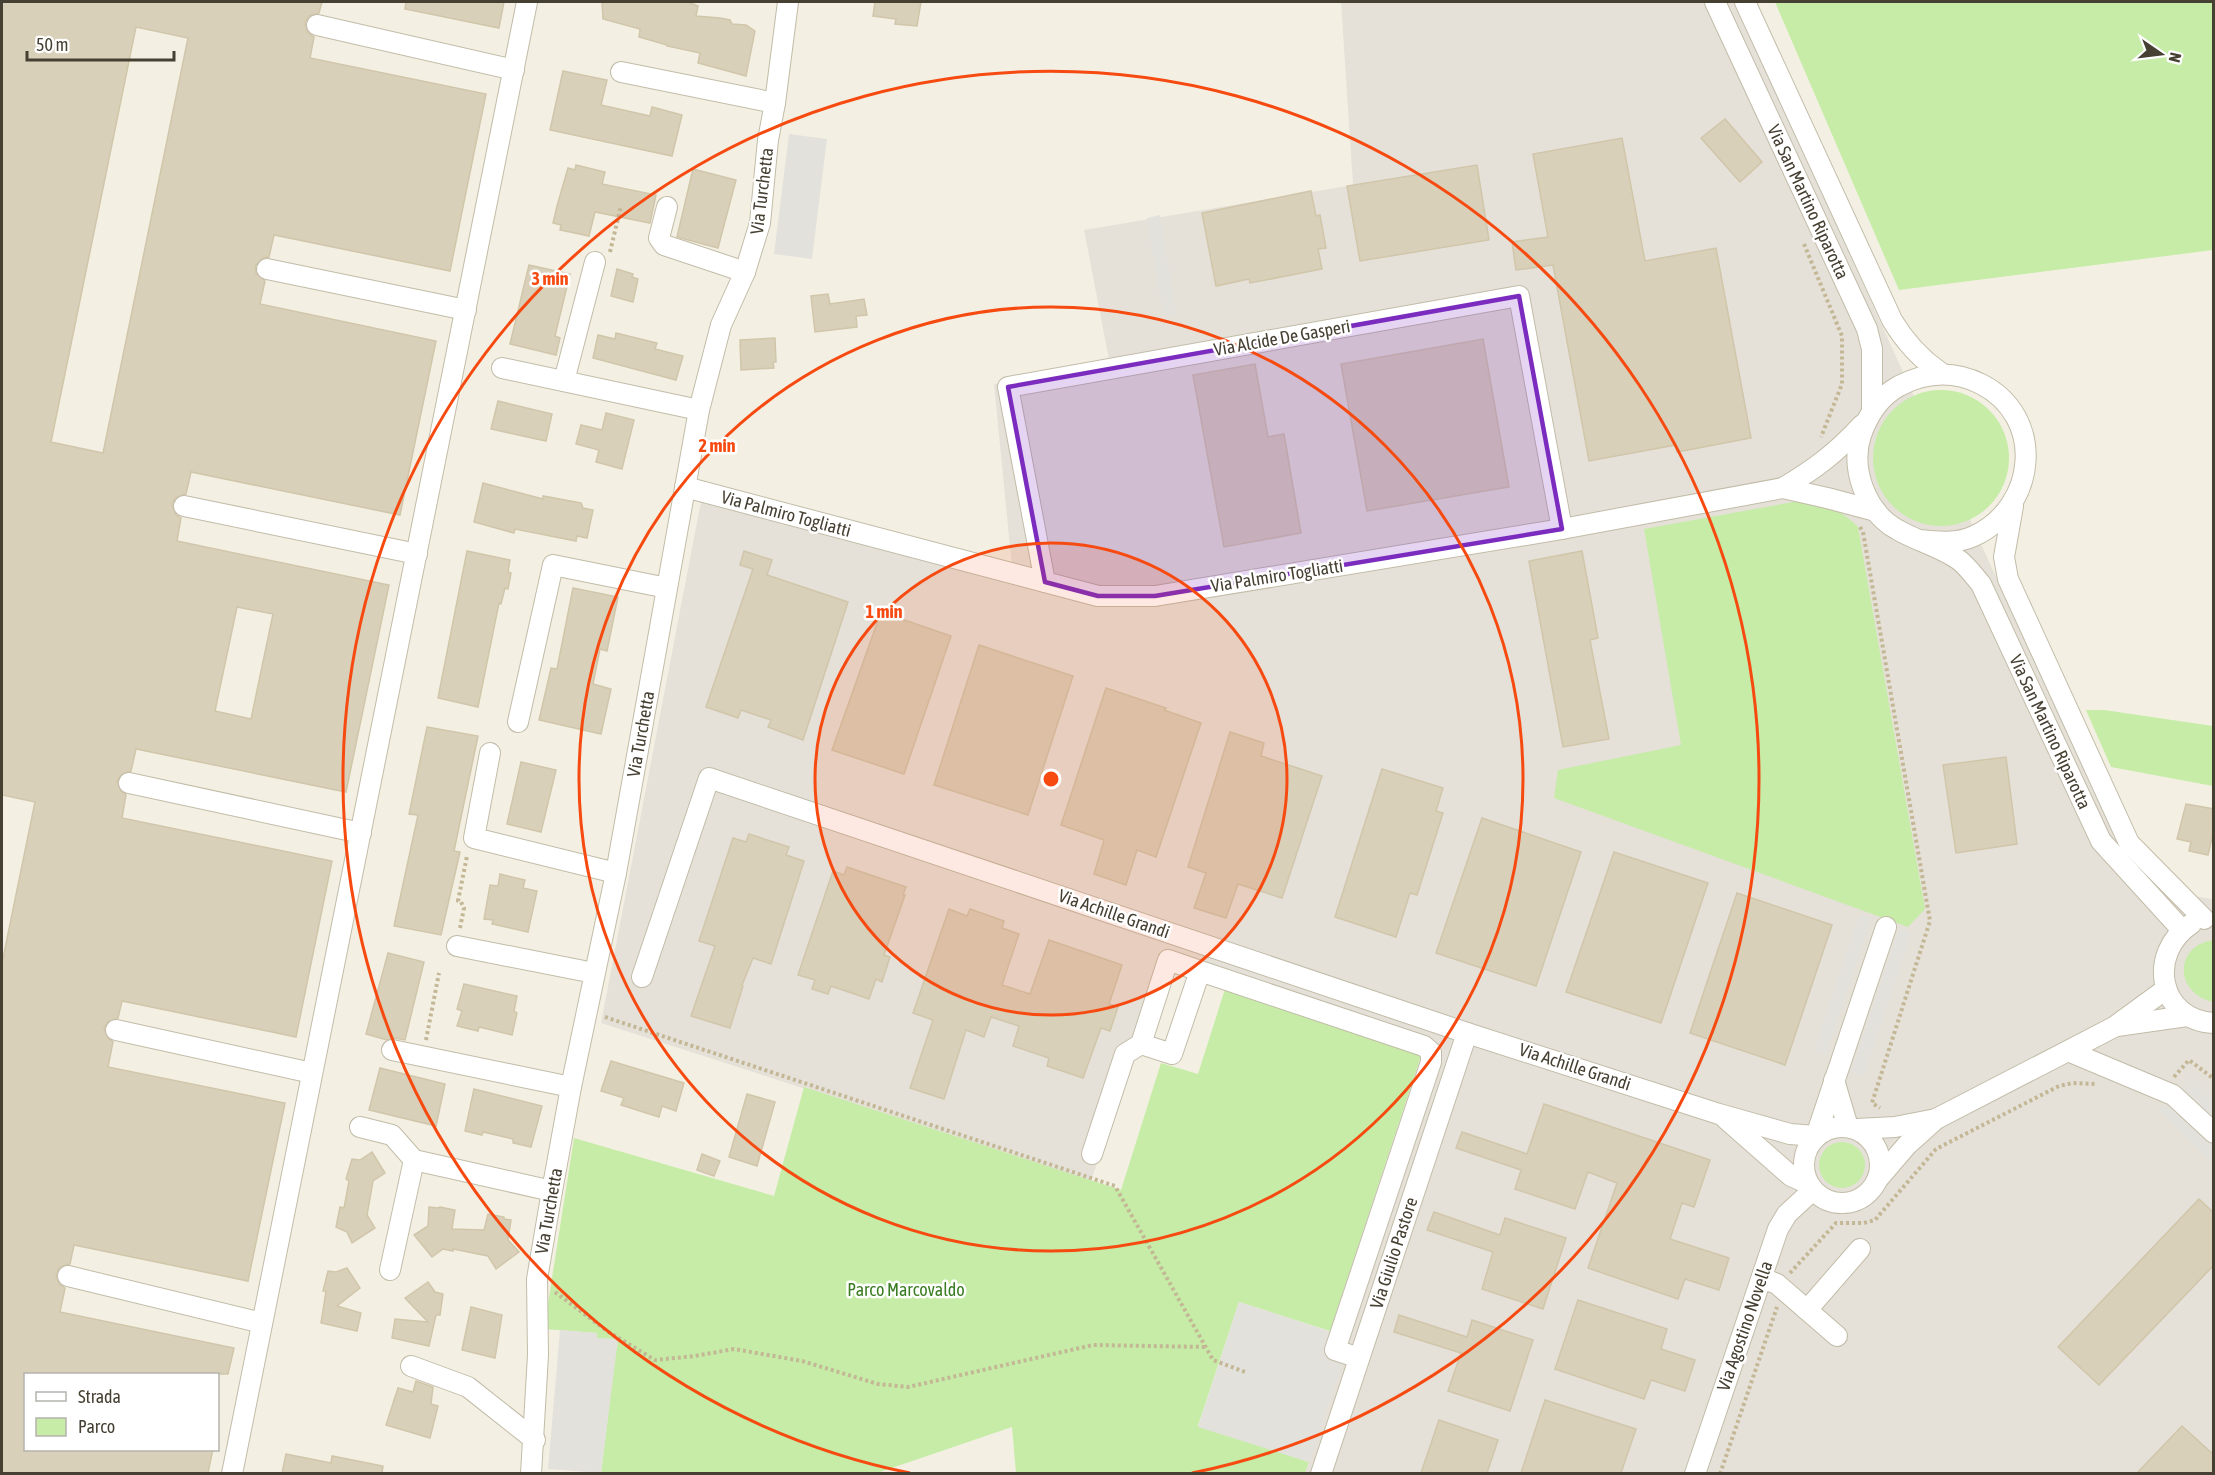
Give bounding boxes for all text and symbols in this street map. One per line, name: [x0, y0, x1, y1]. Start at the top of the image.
scale bar: [27, 24, 174, 62]
north arrow: [2131, 24, 2191, 84]
text: 50 m: [36, 34, 68, 55]
text: N: [2166, 51, 2185, 64]
street label: Via San Martino Riparotta: [1763, 121, 1853, 282]
street label: Via Turchetta: [746, 146, 777, 235]
text: 3 min: [532, 268, 569, 289]
street label: Via Alcide De Gasperi: [1212, 315, 1352, 360]
text: 2 min: [699, 435, 736, 456]
street label: Via Palmiro Togliatti: [719, 486, 853, 541]
street label: Via Palmiro Togliatti: [1209, 555, 1345, 596]
text: 1 min: [866, 601, 903, 622]
street label: Via San Martino Riparotta: [2005, 651, 2095, 812]
street label: Via Turchetta: [623, 689, 658, 779]
centre of rings: [1041, 769, 1061, 789]
street label: Via Achille Grandi: [1056, 885, 1173, 942]
street label: Via Achille Grandi: [1517, 1039, 1634, 1094]
street label: Via Turchetta: [531, 1166, 566, 1256]
street label: Via Giulio Pastore: [1366, 1194, 1421, 1311]
street label: Via Agostino Novella: [1712, 1258, 1777, 1394]
park label: Parco Marcovaldo: [847, 1279, 965, 1300]
legend: [24, 1373, 219, 1451]
text: Strada: [78, 1386, 121, 1407]
text: Parco: [78, 1416, 115, 1437]

